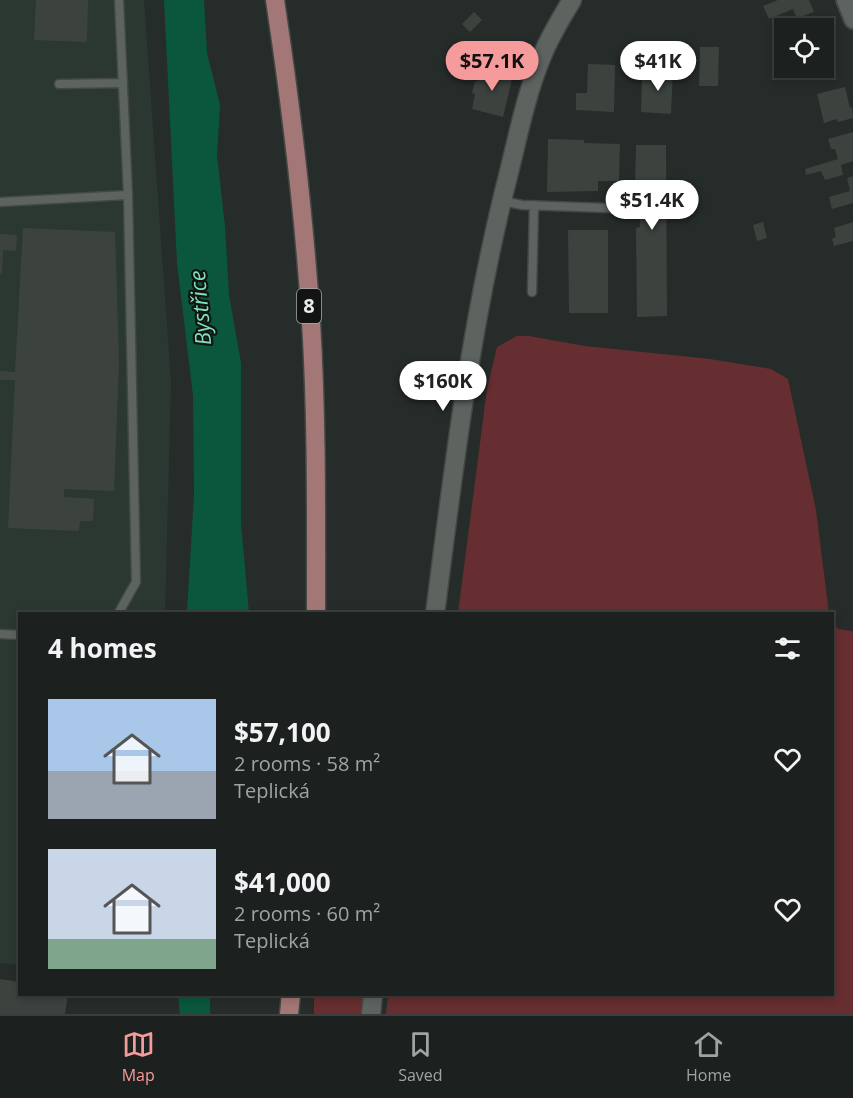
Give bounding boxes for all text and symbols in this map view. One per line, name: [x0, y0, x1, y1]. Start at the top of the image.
map controls: [774, 18, 834, 78]
button: locate: [774, 18, 834, 78]
pin: $57.1K: [443, 41, 541, 92]
pin: $41K: [622, 41, 694, 92]
text: $57.1K: [460, 47, 524, 74]
text: $41K: [634, 47, 682, 74]
pin: $51.4K: [603, 180, 701, 231]
text: $51.4K: [620, 186, 684, 213]
water label: Bystřice: [181, 269, 217, 347]
road number: 8: [297, 289, 321, 323]
pin: $160K: [401, 361, 485, 412]
text: $160K: [413, 367, 473, 394]
text: 4 homes: [48, 630, 157, 666]
icon: filters: [771, 632, 804, 665]
text: $57,100: [234, 714, 331, 750]
icon: home: [96, 723, 168, 795]
icon: heart: [771, 743, 804, 776]
text: 2 rooms · 58 m²: [234, 750, 380, 777]
text: Teplická: [234, 777, 310, 804]
text: $41,000: [234, 864, 331, 900]
icon: home: [96, 873, 168, 945]
icon: heart: [771, 893, 804, 926]
text: 2 rooms · 60 m²: [234, 900, 380, 927]
text: Teplická: [234, 927, 310, 954]
tab: Map: [122, 1028, 155, 1086]
tab: Saved: [398, 1028, 443, 1086]
tab: Home: [686, 1028, 731, 1086]

